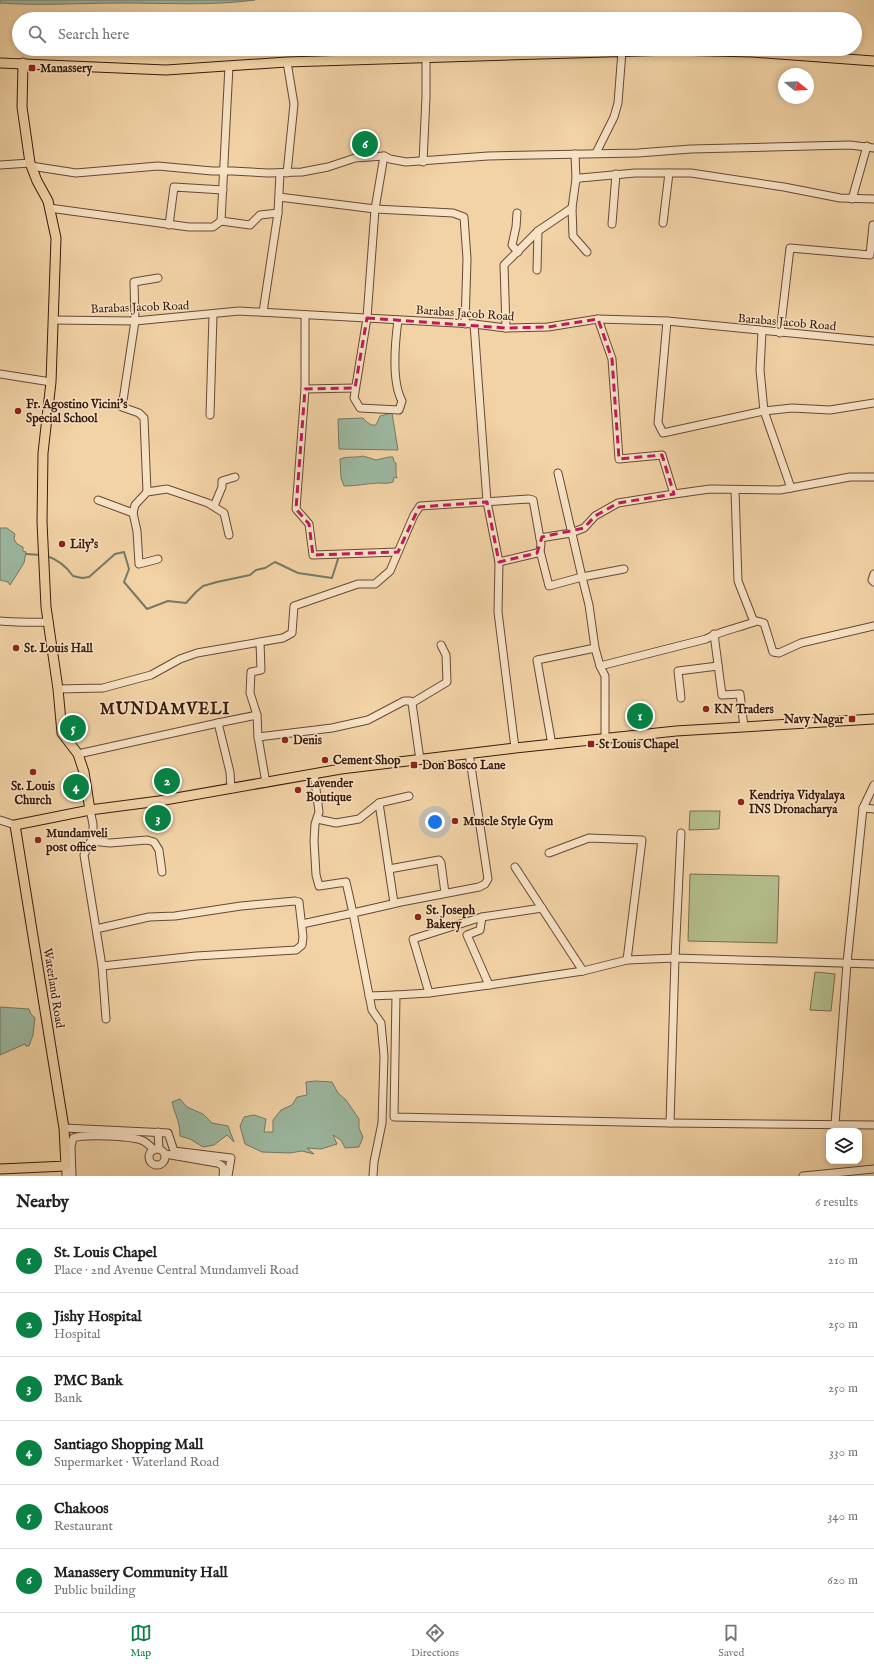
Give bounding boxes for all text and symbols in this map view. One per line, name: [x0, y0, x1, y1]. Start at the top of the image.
search box: [12, 12, 862, 56]
icon: search: [26, 23, 48, 45]
text: Search here: [58, 25, 129, 44]
place label: Manassery: [40, 61, 93, 77]
marker: Manassery: [27, 63, 37, 73]
north arrow: [778, 68, 814, 104]
pin: 6: [352, 129, 378, 159]
street label: Barabas Jacob Road: [90, 298, 190, 318]
street label: Barabas Jacob Road: [415, 303, 515, 325]
street label: Barabas Jacob Road: [737, 311, 837, 335]
place label: Fr. Agostino Vicini's Special School: [26, 397, 128, 427]
marker: Fr. Agostino Vicini's Special School: [13, 406, 23, 416]
place label: Lily's: [69, 537, 99, 553]
marker: Lily's: [57, 539, 67, 549]
place label: St. Louis Hall: [24, 641, 94, 656]
marker: St. Louis Hall: [11, 643, 21, 653]
district label: MUNDAMVELI: [100, 700, 230, 720]
pin: 1: [627, 701, 653, 731]
place label: KN Traders: [714, 702, 774, 717]
marker: KN Traders: [701, 704, 711, 714]
place label: Navy Nagar: [783, 712, 845, 728]
pin: 5: [60, 713, 86, 743]
marker: Navy Nagar: [847, 714, 857, 724]
place label: Denis: [293, 733, 323, 748]
marker: Denis: [280, 735, 290, 745]
place label: St Louis Chapel: [599, 737, 679, 753]
marker: St Louis Chapel: [586, 739, 596, 749]
place label: Cement Shop: [333, 753, 401, 769]
marker: Cement Shop: [320, 755, 330, 765]
place label: Don Bosco Lane: [422, 758, 506, 773]
marker: Don Bosco Lane: [409, 760, 419, 770]
pin: 2: [154, 766, 180, 796]
marker: St. Louis Church: [28, 767, 38, 777]
pin: 4: [63, 772, 89, 802]
place label: Lavender Boutique: [305, 776, 354, 806]
place label: St. Louis Church: [11, 779, 56, 808]
marker: Lavender Boutique: [293, 785, 303, 795]
place label: Kendriya Vidyalaya INS Dronacharya: [749, 788, 846, 818]
marker: Kendriya Vidyalaya INS Dronacharya: [736, 797, 746, 807]
pin: 3: [145, 803, 171, 833]
your location: [425, 812, 445, 832]
place label: Muscle Style Gym: [463, 814, 554, 830]
marker: Muscle Style Gym: [450, 816, 460, 826]
place label: Mundamveli post office: [45, 826, 109, 856]
marker: Mundamveli post office: [33, 835, 43, 845]
place label: St. Joseph Bakery: [426, 903, 476, 933]
marker: St. Joseph Bakery: [413, 912, 423, 922]
street label: Waterland Road: [40, 947, 67, 1030]
map controls: [826, 1128, 862, 1164]
button: layers: [826, 1128, 862, 1164]
text: Nearby: [16, 1192, 69, 1213]
text: 6 results: [815, 1194, 858, 1211]
text: St. Louis Chapel: [54, 1243, 157, 1262]
text: 1: [27, 1252, 31, 1269]
text: 210 m: [828, 1252, 858, 1269]
text: Place · 2nd Avenue Central Mundamveli Road: [54, 1262, 299, 1279]
text: Jishy Hospital: [54, 1307, 142, 1326]
text: 2: [26, 1316, 32, 1333]
text: 250 m: [828, 1316, 858, 1333]
text: Hospital: [54, 1326, 101, 1343]
text: PMC Bank: [54, 1371, 123, 1390]
text: 3: [27, 1380, 31, 1397]
text: 250 m: [828, 1380, 858, 1397]
text: Bank: [54, 1390, 82, 1407]
text: Santiago Shopping Mall: [54, 1435, 203, 1454]
text: 4: [26, 1444, 32, 1461]
text: 330 m: [829, 1444, 858, 1461]
text: Supermarket · Waterland Road: [54, 1454, 219, 1471]
text: Chakoos: [54, 1499, 109, 1518]
text: 5: [27, 1508, 31, 1525]
text: 340 m: [828, 1508, 858, 1525]
text: Restaurant: [54, 1518, 113, 1535]
text: Manassery Community Hall: [54, 1563, 228, 1582]
text: 6: [26, 1572, 32, 1589]
text: 620 m: [827, 1572, 858, 1589]
text: Public building: [54, 1582, 136, 1599]
tab: Map: [130, 1622, 152, 1660]
tab: Directions: [411, 1622, 459, 1660]
tab: Saved: [718, 1622, 744, 1660]

